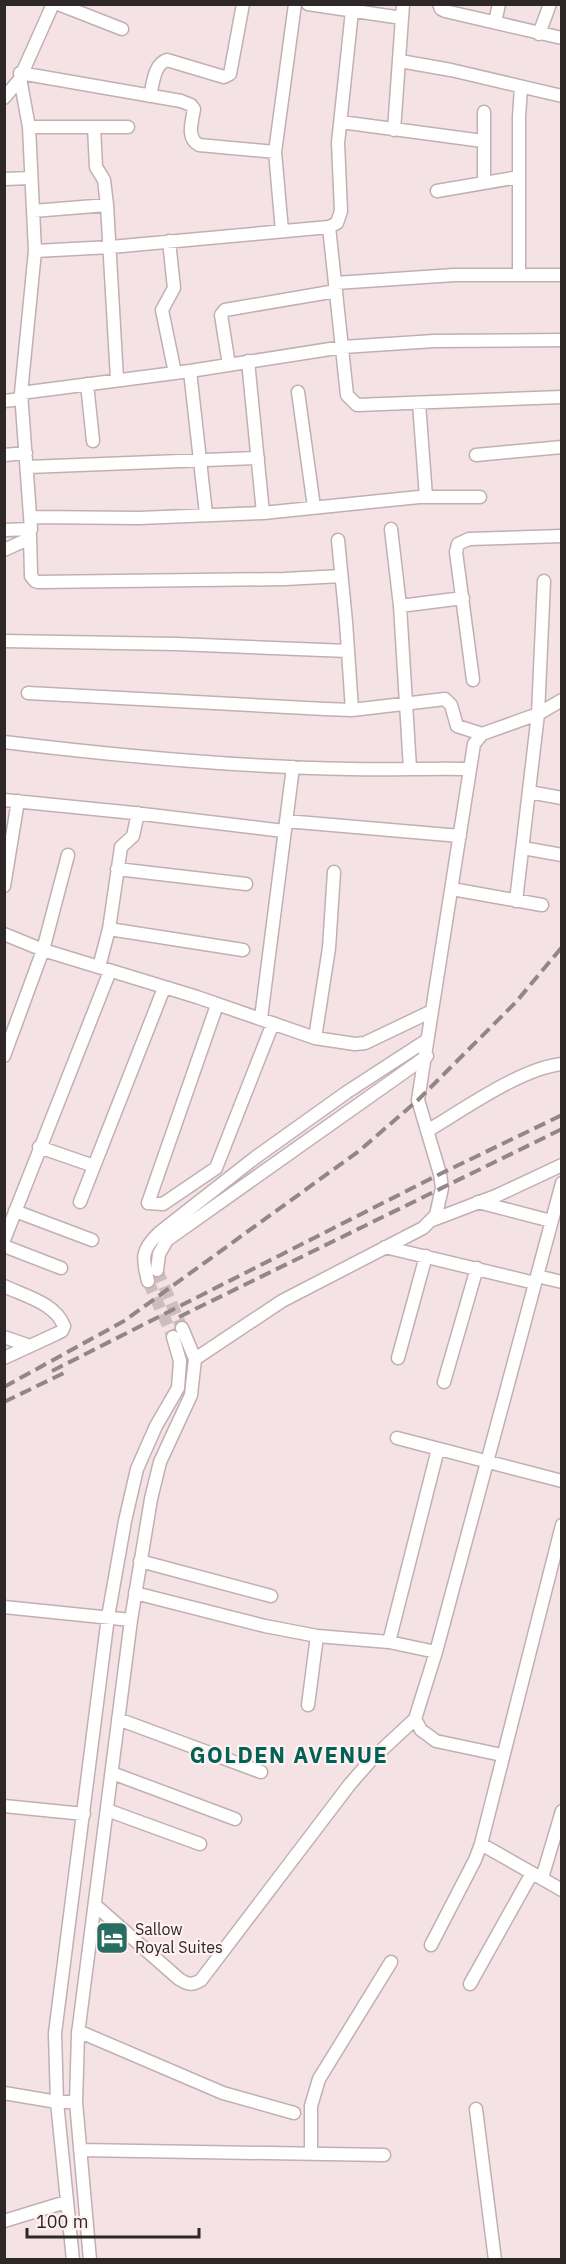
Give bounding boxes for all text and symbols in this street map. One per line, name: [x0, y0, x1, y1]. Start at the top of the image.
district label: GOLDEN AVENUE: [190, 1740, 388, 1769]
place label: Sallow Royal Suites: [135, 1919, 223, 1957]
hotel icon: Sallow Royal Suites: [94, 1920, 130, 1956]
scale bar: [27, 2201, 200, 2239]
text: 100 m: [36, 2210, 88, 2233]

